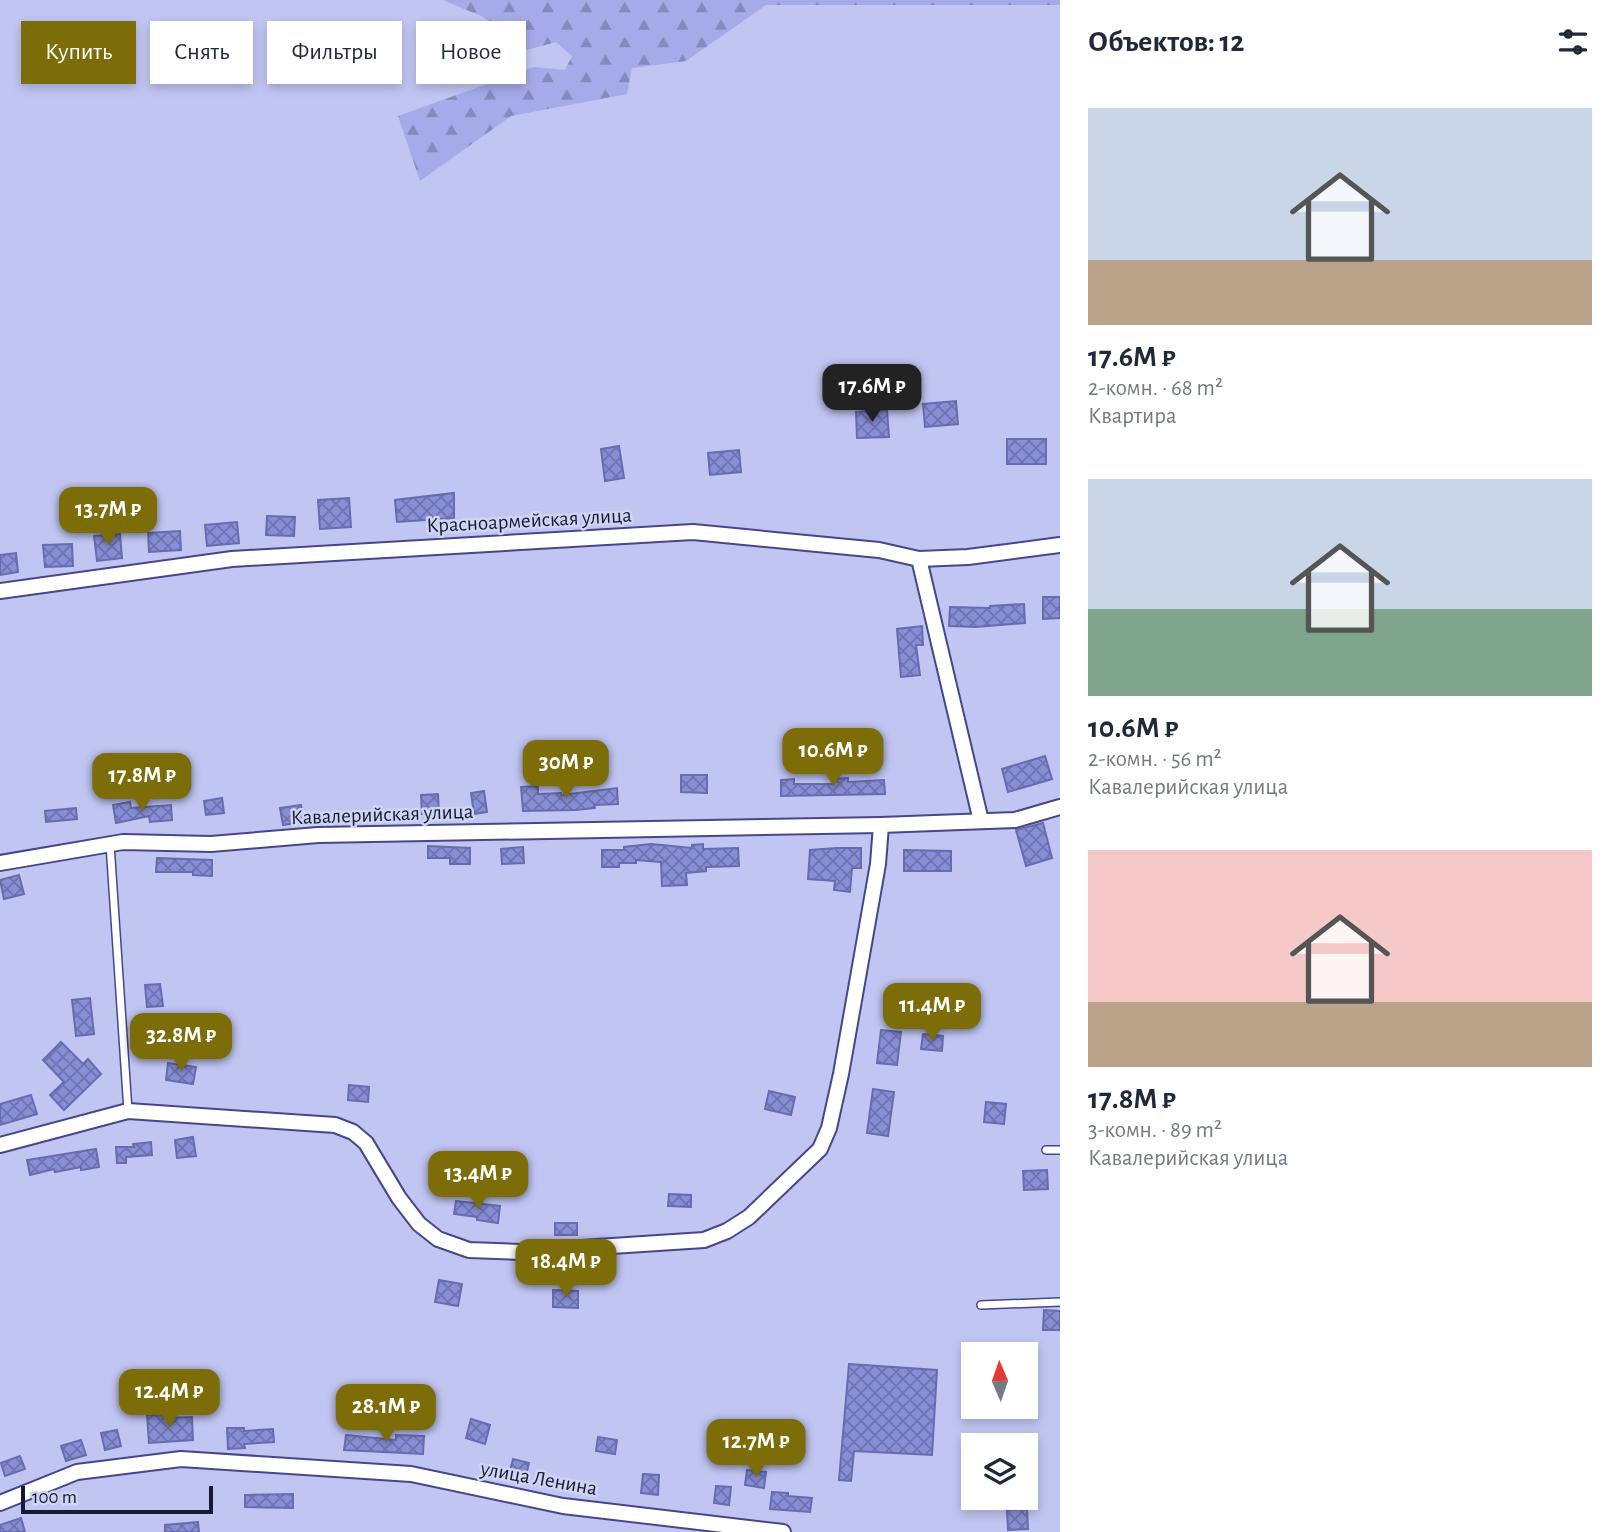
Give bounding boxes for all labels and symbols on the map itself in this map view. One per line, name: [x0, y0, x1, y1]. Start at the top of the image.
pin: 17.6M ₽: [807, 364, 937, 424]
pin: 13.7M ₽: [43, 488, 173, 547]
street label: Красноармейская улица: [426, 505, 633, 536]
pin: 10.6M ₽: [768, 728, 898, 788]
pin: 30M ₽: [517, 740, 615, 800]
pin: 17.8M ₽: [77, 754, 207, 813]
street label: Кавалерийская улица: [290, 801, 474, 828]
pin: 11.4M ₽: [867, 984, 997, 1043]
pin: 32.8M ₽: [116, 1014, 246, 1073]
pin: 13.4M ₽: [413, 1152, 543, 1211]
pin: 18.4M ₽: [501, 1240, 631, 1299]
north arrow: [961, 1342, 1038, 1419]
pin: 12.4M ₽: [104, 1370, 234, 1429]
pin: 28.1M ₽: [321, 1384, 451, 1444]
pin: 12.7M ₽: [691, 1420, 821, 1479]
street label: улица Ленина: [478, 1458, 599, 1499]
scale bar: [21, 1483, 214, 1515]

